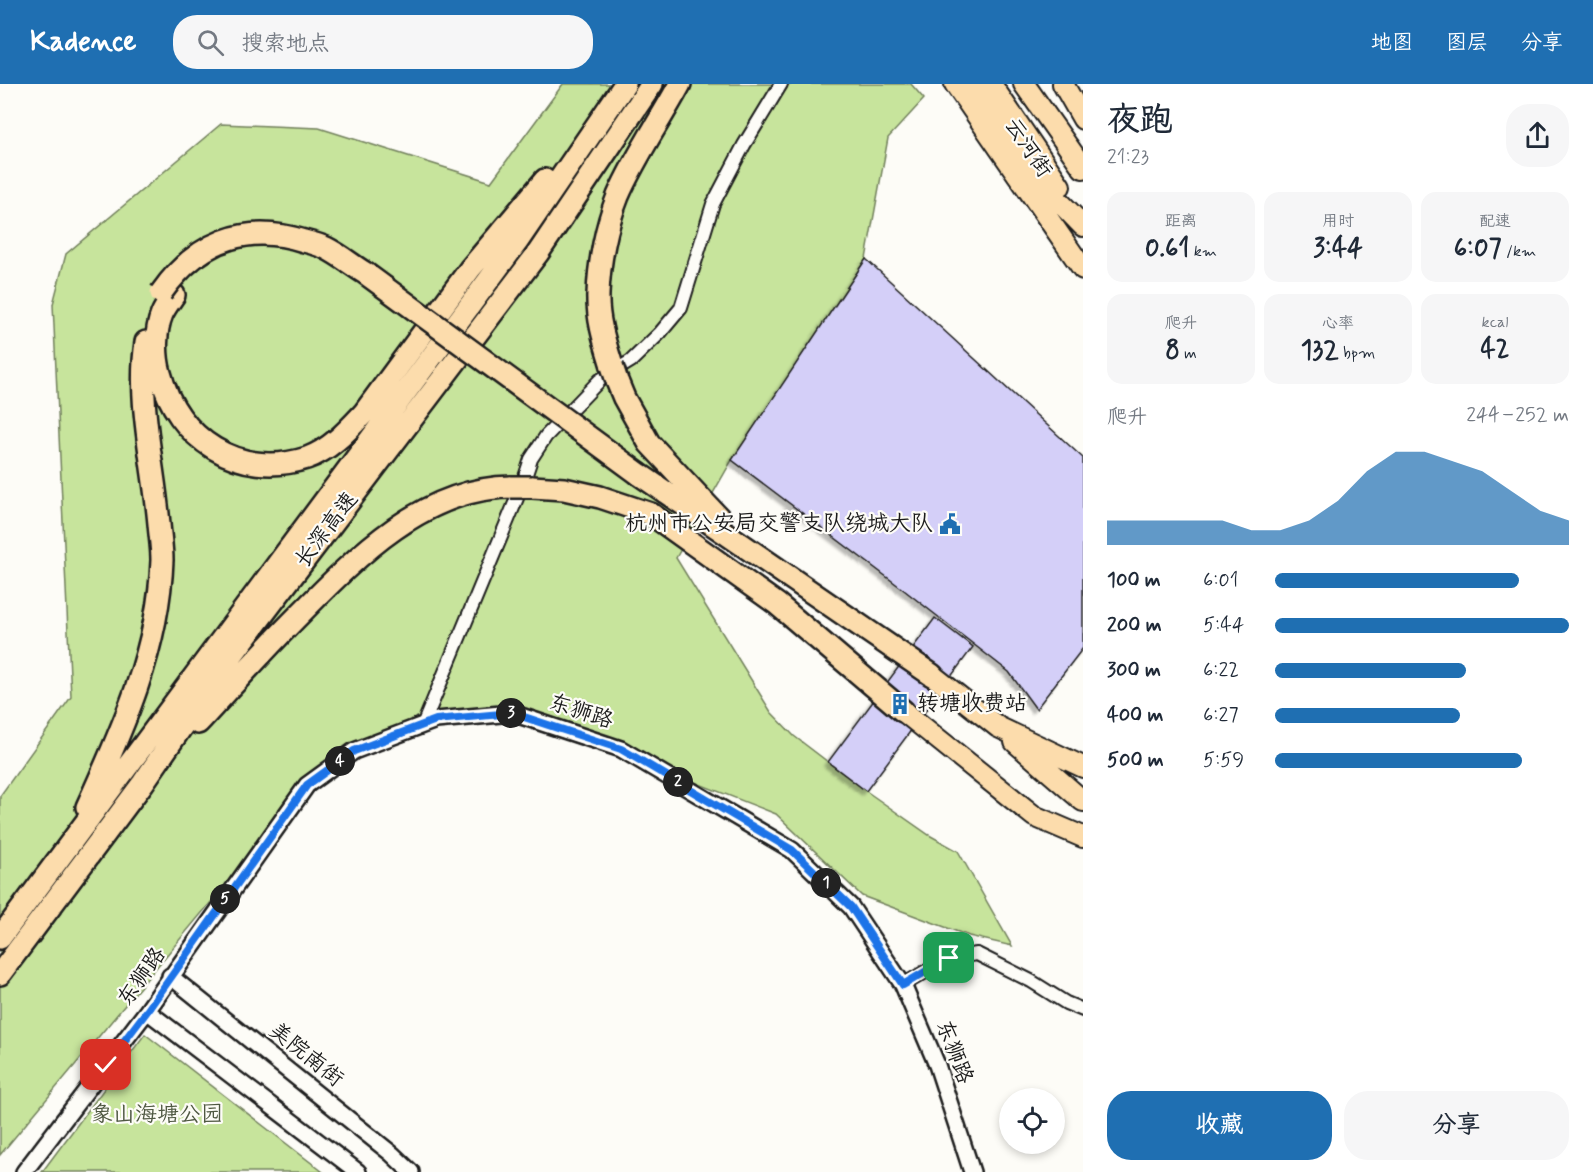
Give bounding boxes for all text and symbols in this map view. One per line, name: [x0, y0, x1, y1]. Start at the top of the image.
search box: [173, 15, 593, 69]
text: Kadence: [30, 24, 137, 61]
icon: search: [194, 26, 227, 59]
text: 地图: [1371, 29, 1413, 57]
text: 图层: [1446, 29, 1488, 57]
text: 分享: [1521, 29, 1563, 57]
text: 搜索地点: [242, 30, 330, 58]
text: 夜跑: [1107, 99, 1173, 143]
button: share: [1506, 104, 1569, 167]
street label: 云河街: [998, 113, 1058, 183]
text: 21:23: [1107, 144, 1149, 171]
text: 距离: [1165, 211, 1197, 232]
text: 用时: [1322, 211, 1354, 232]
text: 配速: [1479, 211, 1511, 232]
text: 0.61: [1145, 232, 1189, 266]
text: 3:44: [1313, 232, 1363, 266]
text: 6:07: [1454, 232, 1502, 266]
text: km: [1189, 241, 1217, 262]
text: /km: [1502, 241, 1536, 262]
text: kcal: [1482, 312, 1508, 333]
text: 爬升: [1165, 313, 1197, 334]
text: 心率: [1322, 313, 1354, 334]
text: 42: [1481, 333, 1509, 367]
text: 8: [1165, 334, 1180, 368]
text: 132: [1301, 334, 1339, 368]
text: m: [1180, 343, 1197, 364]
text: bpm: [1339, 343, 1375, 364]
text: 244–252 m: [1466, 402, 1569, 429]
text: 爬升: [1107, 404, 1147, 431]
street label: 长深高速: [289, 486, 365, 574]
place label: 杭州市公安局交警支队绕城大队: [625, 510, 933, 538]
public building icon: 杭州市公安局交警支队绕城大队: [938, 512, 962, 536]
text: 100 m: [1107, 567, 1161, 594]
text: 6:01: [1203, 567, 1238, 594]
text: 200 m: [1107, 612, 1162, 639]
text: 5:44: [1203, 612, 1244, 639]
text: 300 m: [1107, 657, 1161, 684]
text: 6:22: [1203, 657, 1239, 684]
street label: 东狮路: [545, 688, 617, 736]
place label: 转塘收费站: [917, 690, 1027, 718]
building icon: 转塘收费站: [888, 692, 912, 716]
pin: 3: [496, 698, 526, 728]
text: 3: [507, 702, 515, 723]
text: 400 m: [1107, 702, 1163, 729]
text: 6:27: [1203, 702, 1238, 729]
pin: 4: [325, 746, 355, 776]
text: 500 m: [1107, 747, 1164, 774]
text: 5:59: [1203, 747, 1244, 774]
text: 4: [335, 750, 345, 771]
pin: 2: [663, 767, 693, 797]
text: 2: [674, 771, 682, 792]
pin: 1: [811, 868, 841, 898]
text: 1: [822, 872, 830, 893]
pin: 5: [210, 884, 240, 914]
text: 5: [220, 888, 230, 909]
pin: [923, 932, 974, 983]
icon: arrive: [932, 941, 965, 974]
street label: 东狮路: [112, 942, 172, 1012]
street label: 美院南街: [263, 1016, 349, 1094]
street label: 东狮路: [929, 1016, 979, 1088]
pin: [80, 1039, 131, 1090]
icon: check: [89, 1048, 122, 1081]
map controls: [999, 1088, 1065, 1154]
button: locate: [999, 1088, 1065, 1154]
button: 收藏: [1107, 1091, 1332, 1160]
button: 分享: [1344, 1091, 1569, 1160]
park label: 象山海塘公园: [91, 1101, 223, 1129]

